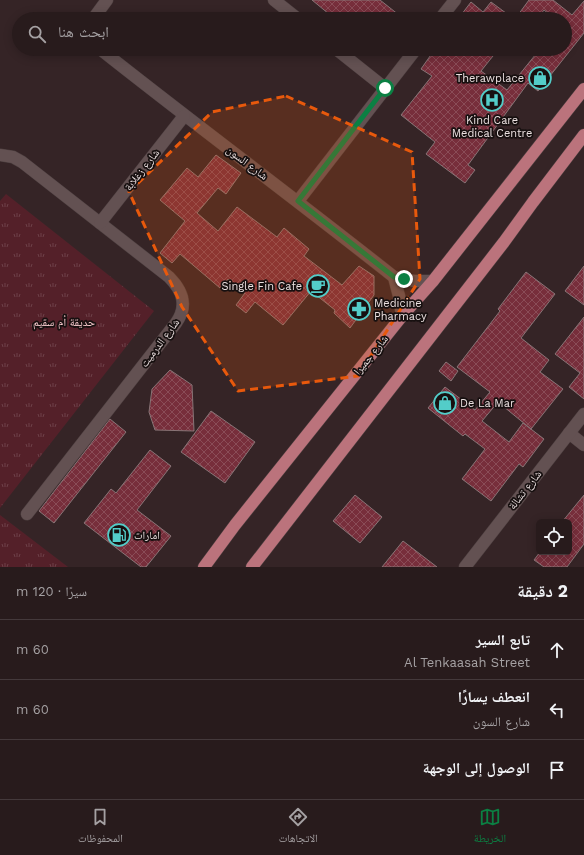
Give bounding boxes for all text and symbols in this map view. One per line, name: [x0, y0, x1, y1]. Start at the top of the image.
search box: [12, 12, 572, 56]
icon: search: [26, 23, 48, 45]
text: ابحث هنا: [58, 23, 109, 41]
shop icon: Therawplace: [527, 65, 553, 91]
place label: Therawplace: [456, 72, 524, 85]
route start: [376, 79, 394, 97]
hospital icon: Kind Care Medical Centre: [479, 87, 505, 113]
place label: Kind Care Medical Centre: [452, 114, 532, 140]
street label: شارع السون: [224, 143, 270, 183]
street label: شارع زغلابة: [122, 147, 162, 193]
route end: [395, 270, 413, 288]
cafe icon: Single Fin Cafe: [305, 273, 331, 299]
place label: Single Fin Cafe: [222, 280, 302, 293]
pharmacy icon: Medicine Pharmacy: [346, 296, 372, 322]
place label: Medicine Pharmacy: [374, 297, 427, 323]
park label: حديقة أم سقيم: [33, 315, 95, 330]
street label: شارع الدرميت: [138, 316, 182, 370]
street label: شارع جميرا: [351, 333, 391, 377]
shop icon: De La Mar: [432, 390, 458, 416]
place label: De La Mar: [460, 397, 515, 410]
street label: شارع تشالة: [506, 468, 544, 512]
map controls: [536, 519, 572, 555]
button: locate: [536, 519, 572, 555]
fuel station icon: امارات: [106, 522, 132, 548]
place label: امارات: [134, 529, 160, 542]
text: 2 دقيقة: [517, 581, 568, 601]
text: سيرًا · 120 m: [16, 584, 87, 599]
text: تابع السير: [476, 631, 530, 649]
icon: ahead: [546, 639, 568, 661]
text: 60 m: [16, 642, 49, 657]
text: Al Tenkaasah Street: [404, 655, 530, 670]
text: انعطف يسارًا: [458, 688, 530, 706]
icon: left: [546, 699, 568, 721]
text: 60 m: [16, 702, 49, 717]
text: شارع السون: [473, 714, 530, 729]
text: الوصول إلى الوجهة: [423, 759, 530, 777]
icon: arrive: [546, 759, 568, 781]
tab: المحفوظات: [78, 806, 123, 849]
tab: الاتجاهات: [279, 806, 318, 849]
tab: الخريطة: [474, 806, 506, 849]

